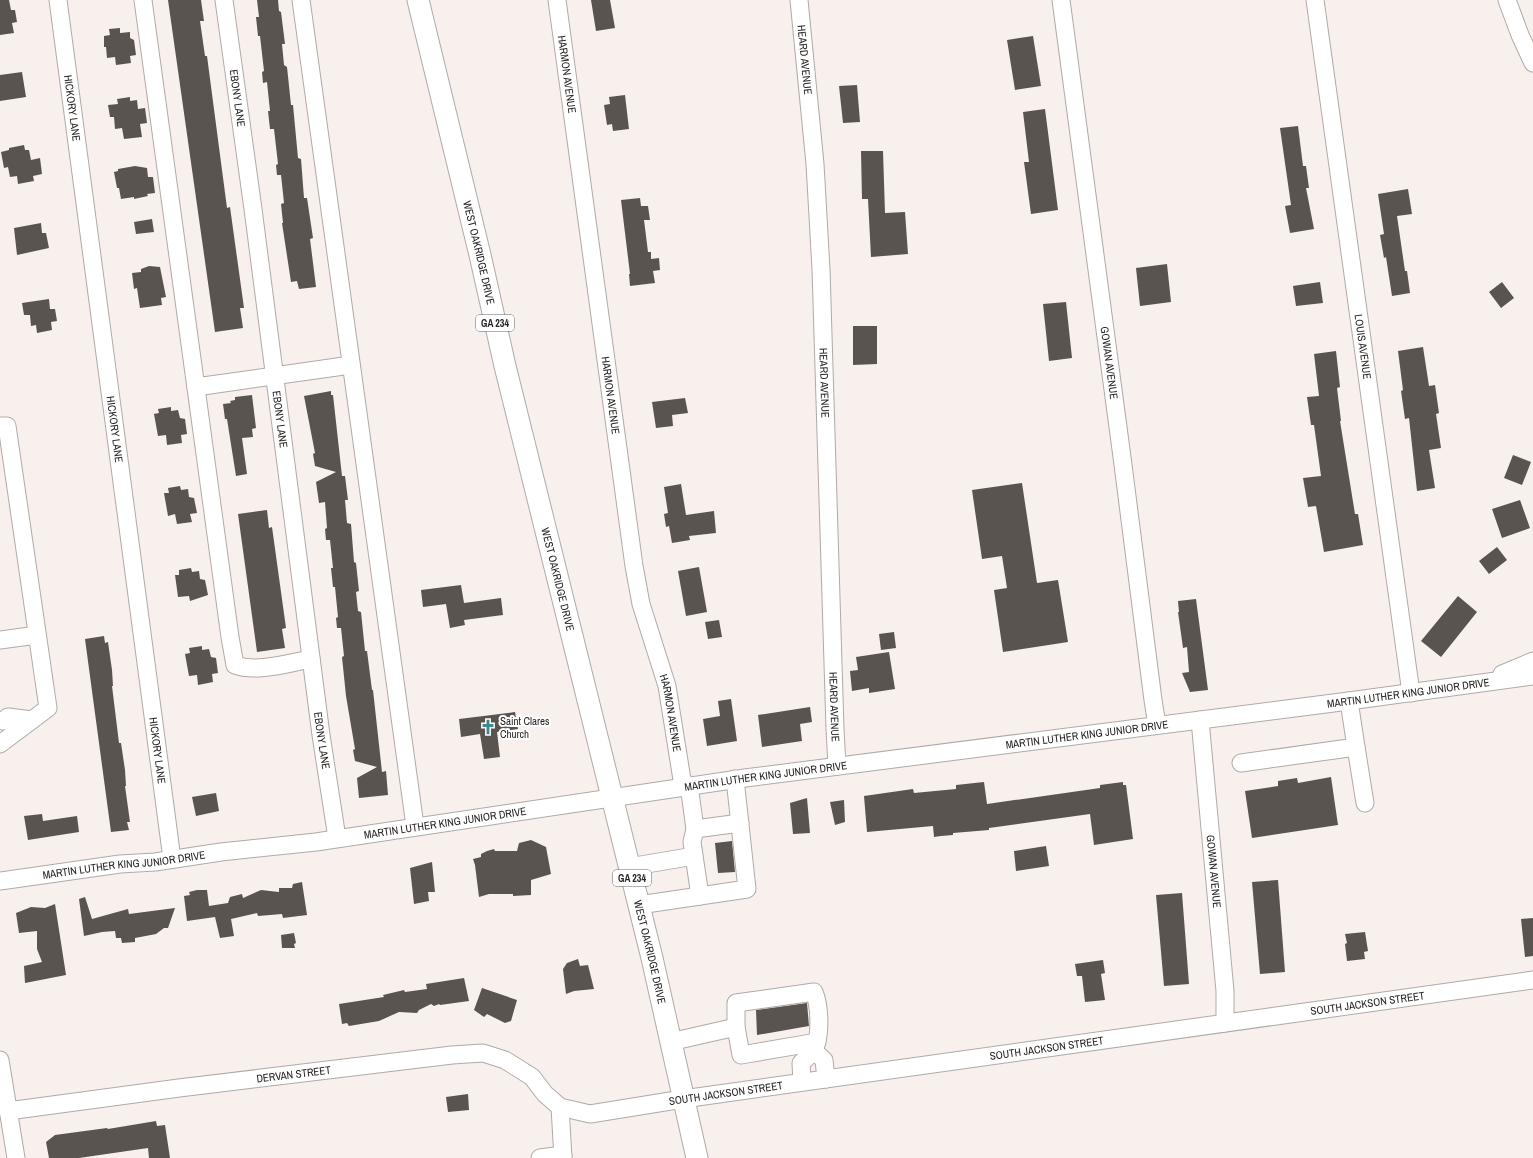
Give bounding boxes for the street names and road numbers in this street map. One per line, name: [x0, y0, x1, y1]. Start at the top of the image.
street label: HEARD AVENUE: [794, 24, 815, 95]
street label: HARMON AVENUE: [555, 34, 579, 114]
street label: EBONY LANE: [227, 69, 248, 128]
street label: HICKORY LANE: [61, 74, 84, 142]
street label: WEST OAKRIDGE DRIVE: [460, 199, 498, 306]
street label: LOUIS AVENUE: [1352, 313, 1374, 380]
road number: GA 234: [476, 315, 514, 331]
street label: GOWAN AVENUE: [1098, 326, 1121, 400]
street label: HEARD AVENUE: [816, 348, 833, 418]
street label: HARMON AVENUE: [599, 355, 623, 435]
street label: EBONY LANE: [270, 390, 291, 449]
street label: HICKORY LANE: [104, 395, 126, 463]
street label: WEST OAKRIDGE DRIVE: [538, 526, 578, 633]
street label: HARMON AVENUE: [657, 672, 684, 753]
street label: HEARD AVENUE: [826, 672, 843, 742]
street label: MARTIN LUTHER KING JUNIOR DRIVE: [1326, 675, 1490, 711]
street label: EBONY LANE: [311, 711, 333, 770]
street label: HICKORY LANE: [146, 716, 169, 785]
street label: MARTIN LUTHER KING JUNIOR DRIVE: [1005, 717, 1169, 752]
street label: MARTIN LUTHER KING JUNIOR DRIVE: [683, 758, 848, 794]
street label: MARTIN LUTHER KING JUNIOR DRIVE: [363, 804, 527, 842]
street label: GOWAN AVENUE: [1204, 834, 1224, 908]
street label: MARTIN LUTHER KING JUNIOR DRIVE: [42, 847, 206, 882]
road number: GA 234: [613, 870, 651, 886]
street label: WEST OAKRIDGE DRIVE: [631, 899, 669, 1005]
street label: SOUTH JACKSON STREET: [1310, 988, 1426, 1018]
street label: SOUTH JACKSON STREET: [989, 1033, 1105, 1063]
street label: DERVAN STREET: [256, 1063, 332, 1086]
street label: SOUTH JACKSON STREET: [668, 1078, 784, 1108]

